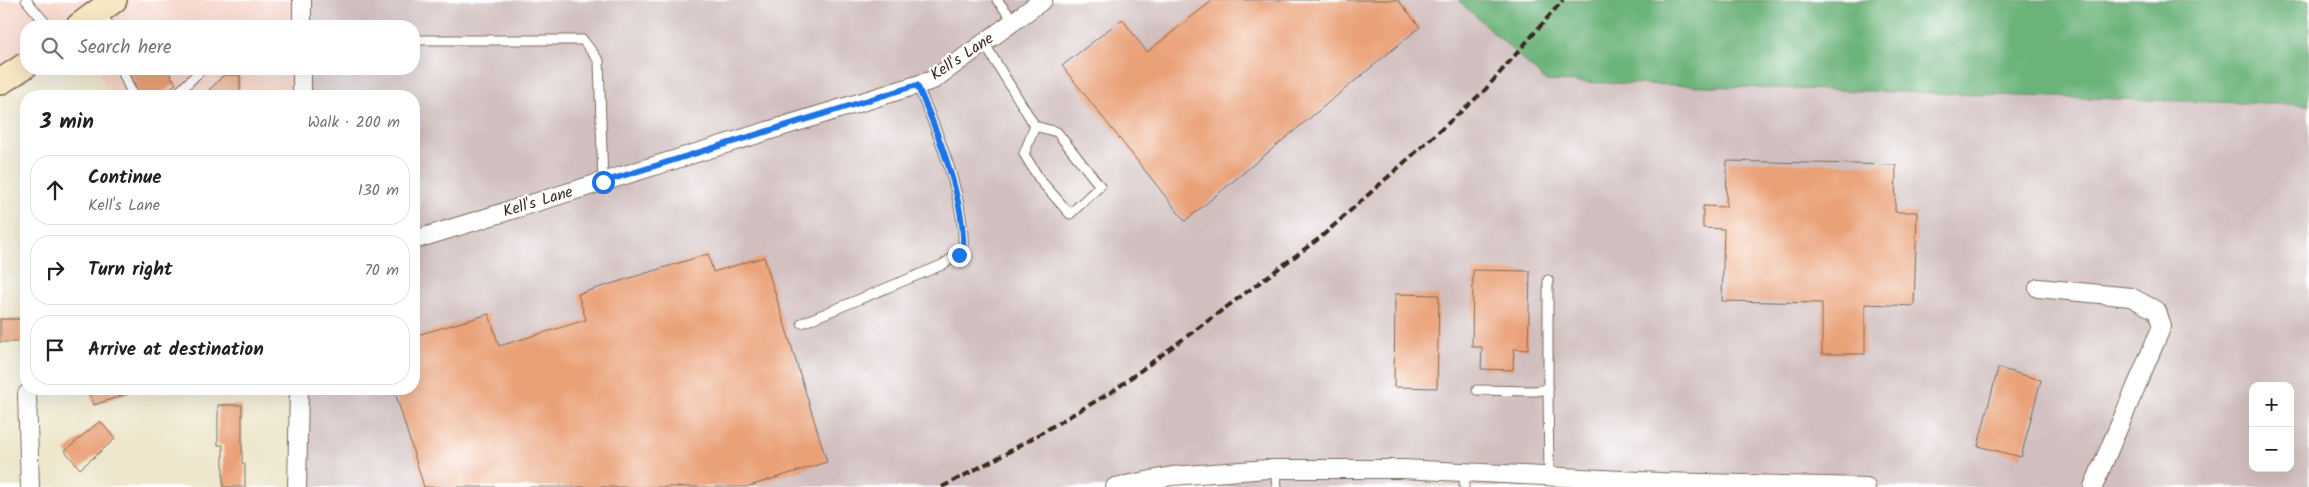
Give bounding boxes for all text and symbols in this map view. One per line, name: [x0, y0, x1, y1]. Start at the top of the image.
search box: [20, 20, 420, 75]
street label: Kell's Lane: [925, 26, 999, 88]
text: Search here: [78, 33, 172, 63]
icon: search: [38, 34, 66, 62]
text: 3 min: [40, 106, 94, 139]
text: Walk · 200 m: [307, 110, 400, 135]
text: Continue: [88, 163, 161, 193]
route start: [592, 171, 615, 194]
icon: ahead: [41, 176, 69, 204]
text: 130 m: [358, 178, 399, 203]
street label: Kell's Lane: [500, 180, 576, 224]
text: Kell's Lane: [88, 193, 160, 218]
route end: [948, 244, 971, 267]
text: Turn right: [88, 255, 173, 285]
icon: right: [41, 256, 69, 284]
text: 70 m: [364, 258, 399, 283]
text: Arrive at destination: [88, 335, 264, 365]
icon: arrive: [41, 336, 69, 364]
map controls: [2249, 382, 2294, 472]
button: +: [2249, 382, 2294, 427]
button: −: [2249, 427, 2294, 472]

